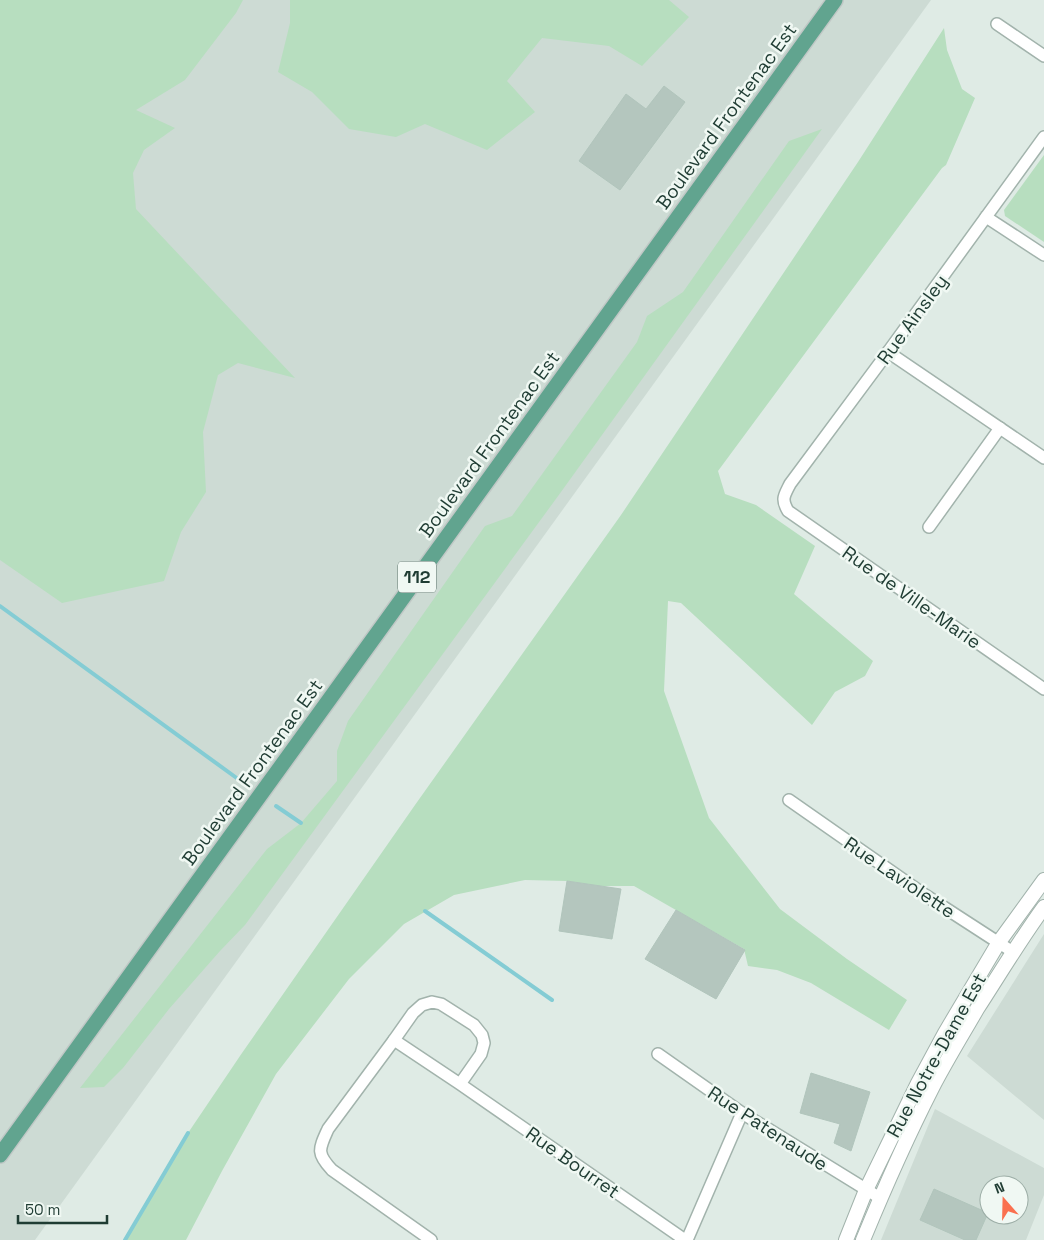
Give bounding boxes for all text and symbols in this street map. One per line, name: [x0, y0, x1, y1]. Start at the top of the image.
street label: Boulevard Frontenac Est: [650, 18, 802, 214]
street label: Rue Ainsley: [871, 269, 953, 369]
street label: Boulevard Frontenac Est: [413, 346, 565, 542]
street label: Rue de Ville-Marie: [837, 540, 986, 655]
road number: 112: [398, 562, 436, 592]
street label: Boulevard Frontenac Est: [176, 674, 328, 870]
street label: Rue Laviolette: [839, 831, 960, 924]
street label: Rue Notre-Dame Est: [881, 969, 992, 1142]
street label: Rue Patenaude: [703, 1080, 833, 1177]
street label: Rue Bourret: [521, 1121, 625, 1204]
north arrow: [979, 1175, 1029, 1225]
text: N: [992, 1178, 1007, 1198]
scale bar: [18, 1192, 106, 1224]
text: 50 m: [25, 1200, 60, 1219]

